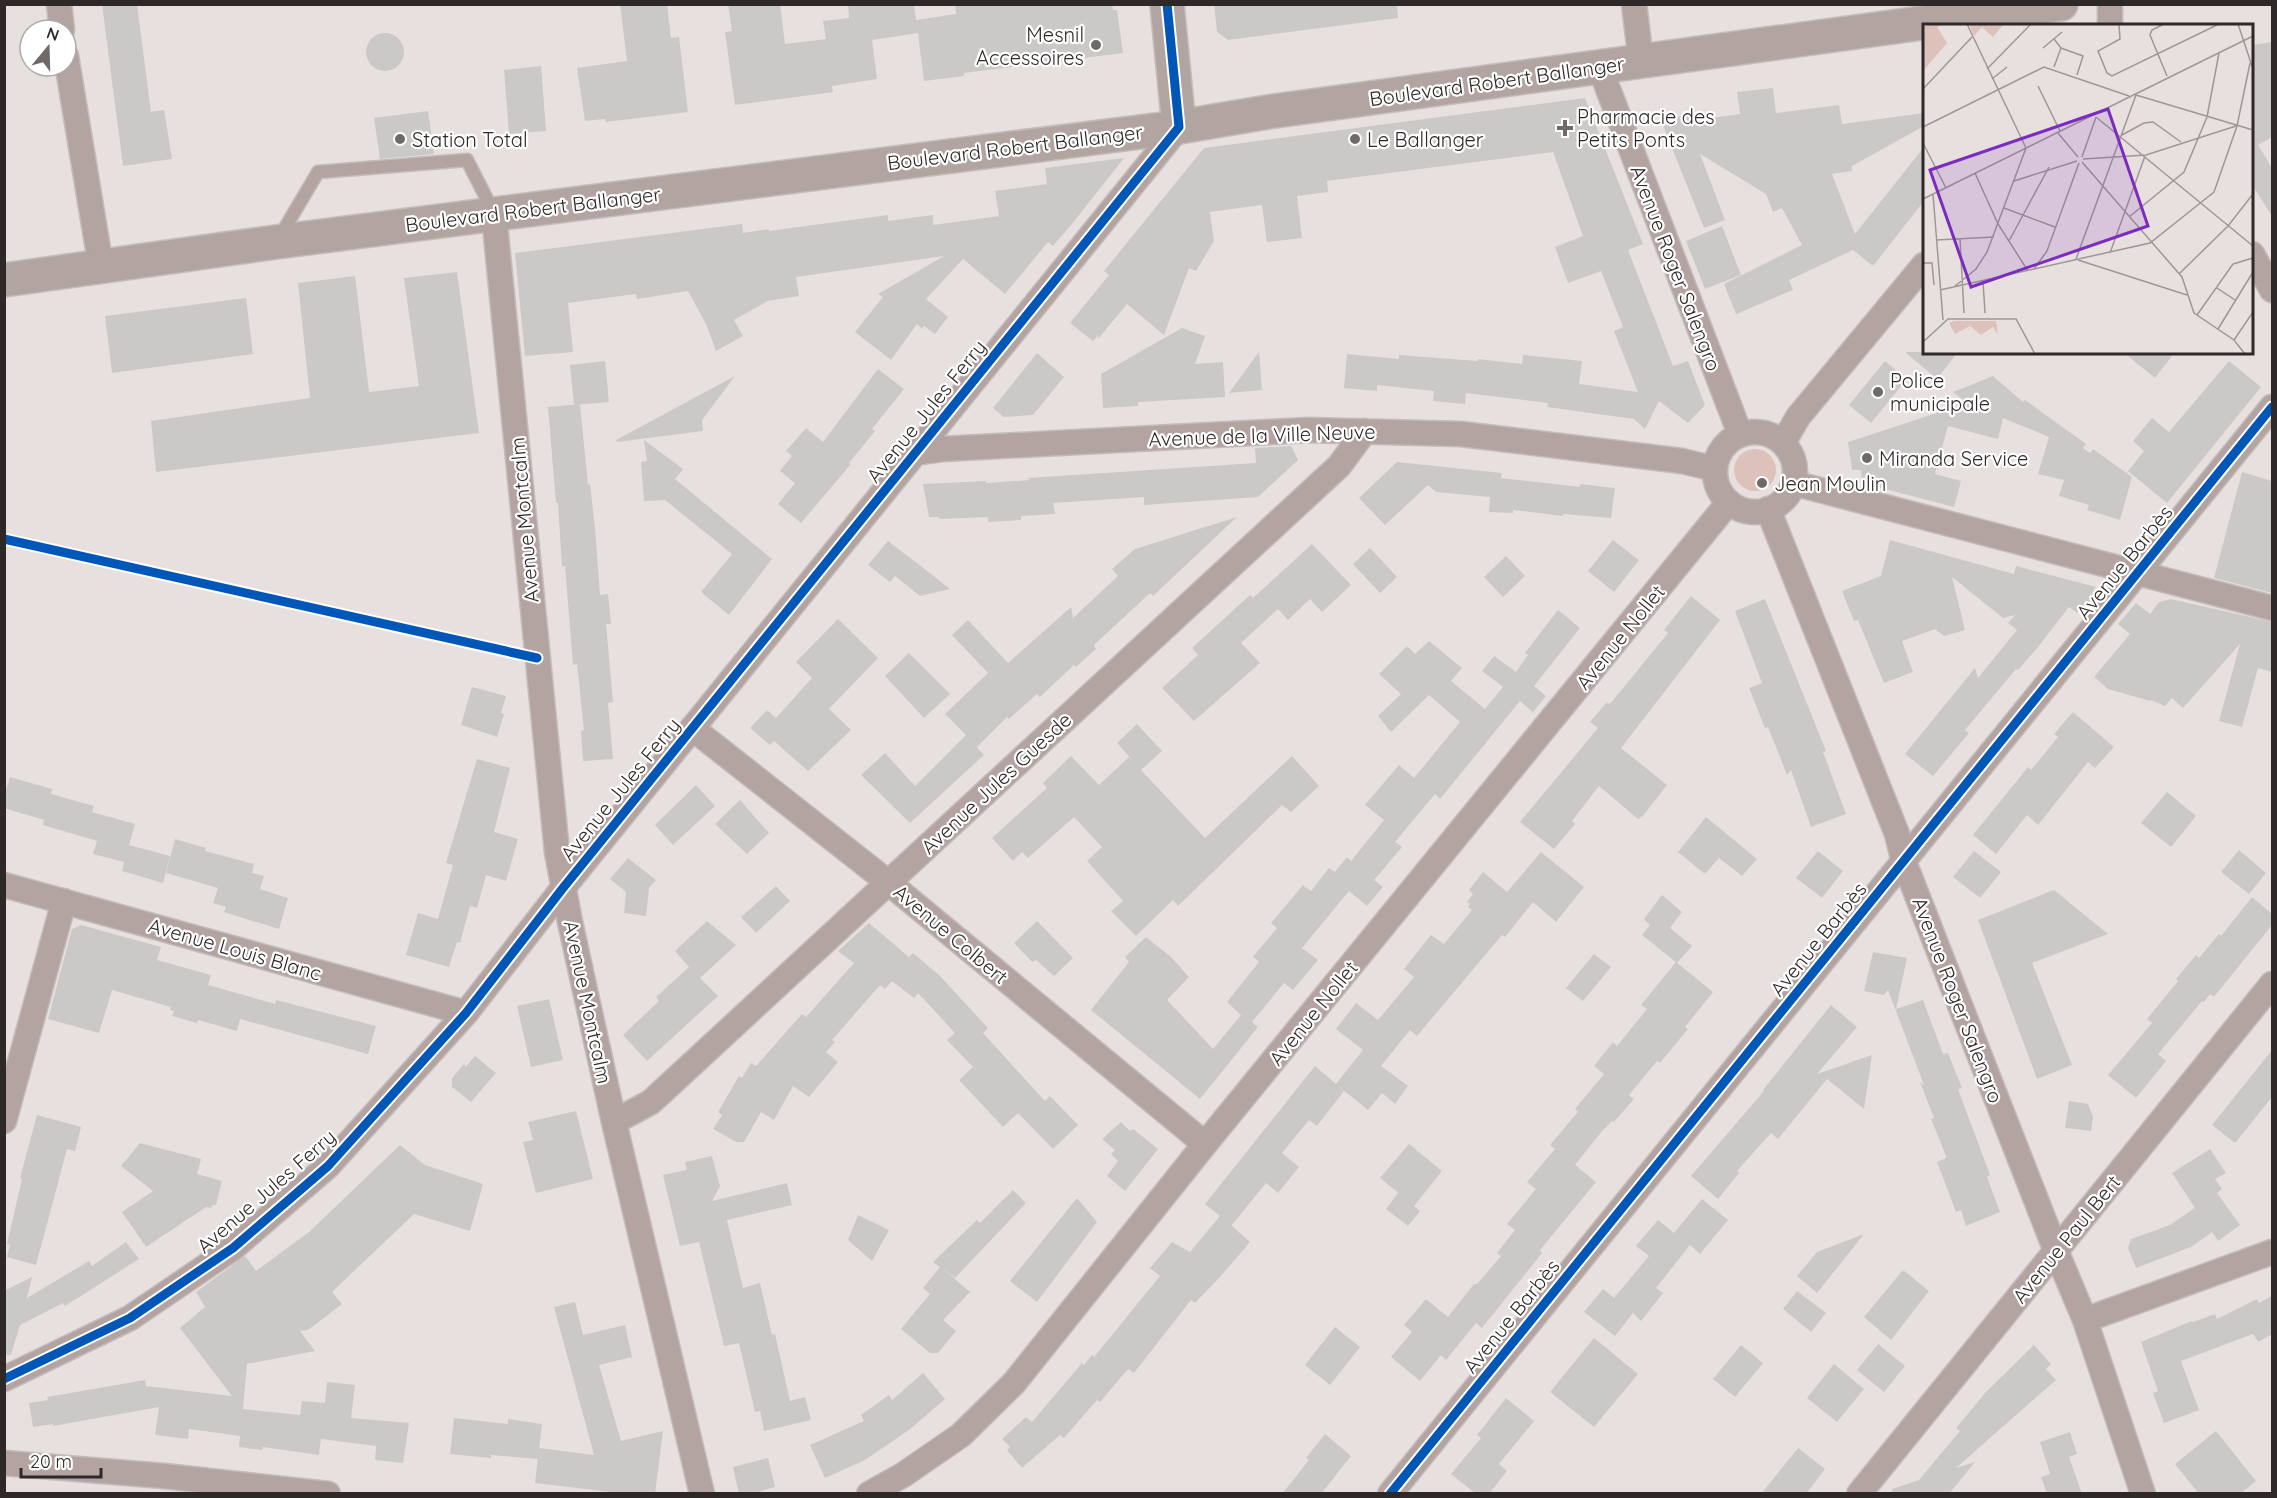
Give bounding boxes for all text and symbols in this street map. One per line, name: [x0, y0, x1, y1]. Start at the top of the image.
north arrow: [18, 18, 78, 78]
text: N: [44, 22, 62, 45]
place label: Mesnil Accessoires: [976, 22, 1084, 70]
inset map: [1923, 24, 2253, 354]
marker: Mesnil Accessoires: [1089, 38, 1103, 52]
street label: Boulevard Robert Ballanger: [1368, 51, 1626, 111]
place label: Pharmacie des Petits Ponts: [1577, 104, 1715, 152]
street label: Boulevard Robert Ballanger: [886, 119, 1145, 175]
marker: Pharmacie des Petits Ponts: [1558, 121, 1572, 135]
place label: Station Total: [412, 127, 528, 152]
place label: Le Ballanger: [1367, 127, 1484, 152]
marker: Station Total: [393, 132, 407, 146]
marker: Le Ballanger: [1348, 132, 1362, 146]
street label: Avenue Roger Salengro: [1625, 162, 1727, 374]
street label: Boulevard Robert Ballanger: [404, 181, 663, 237]
street label: Avenue Jules Ferry: [861, 335, 991, 487]
place label: Police municipale: [1890, 368, 1990, 416]
marker: Police municipale: [1871, 385, 1885, 399]
street label: Avenue de la Ville Neuve: [1148, 419, 1376, 451]
street label: Avenue Montcalm: [504, 436, 544, 604]
place label: Miranda Service: [1879, 446, 2028, 471]
marker: Miranda Service: [1860, 451, 1874, 465]
place label: Jean Moulin: [1774, 471, 1886, 496]
marker: Jean Moulin: [1755, 476, 1769, 490]
street label: Avenue Barbès: [2070, 500, 2178, 624]
street label: Avenue Nollet: [1570, 579, 1670, 694]
street label: Avenue Jules Guesde: [916, 707, 1076, 859]
street label: Avenue Jules Ferry: [555, 713, 685, 865]
street label: Avenue Barbès: [1764, 877, 1872, 1001]
street label: Avenue Colbert: [889, 879, 1013, 989]
street label: Avenue Roger Salengro: [1907, 894, 2009, 1106]
street label: Avenue Louis Blanc: [146, 912, 324, 986]
street label: Avenue Montcalm: [559, 918, 617, 1086]
street label: Avenue Nollet: [1263, 955, 1363, 1070]
street label: Avenue Jules Ferry: [191, 1124, 341, 1258]
street label: Avenue Paul Bert: [2007, 1170, 2126, 1308]
street label: Avenue Barbès: [1457, 1254, 1565, 1378]
scale bar: [21, 1441, 100, 1479]
text: 20 m: [30, 1450, 72, 1473]

